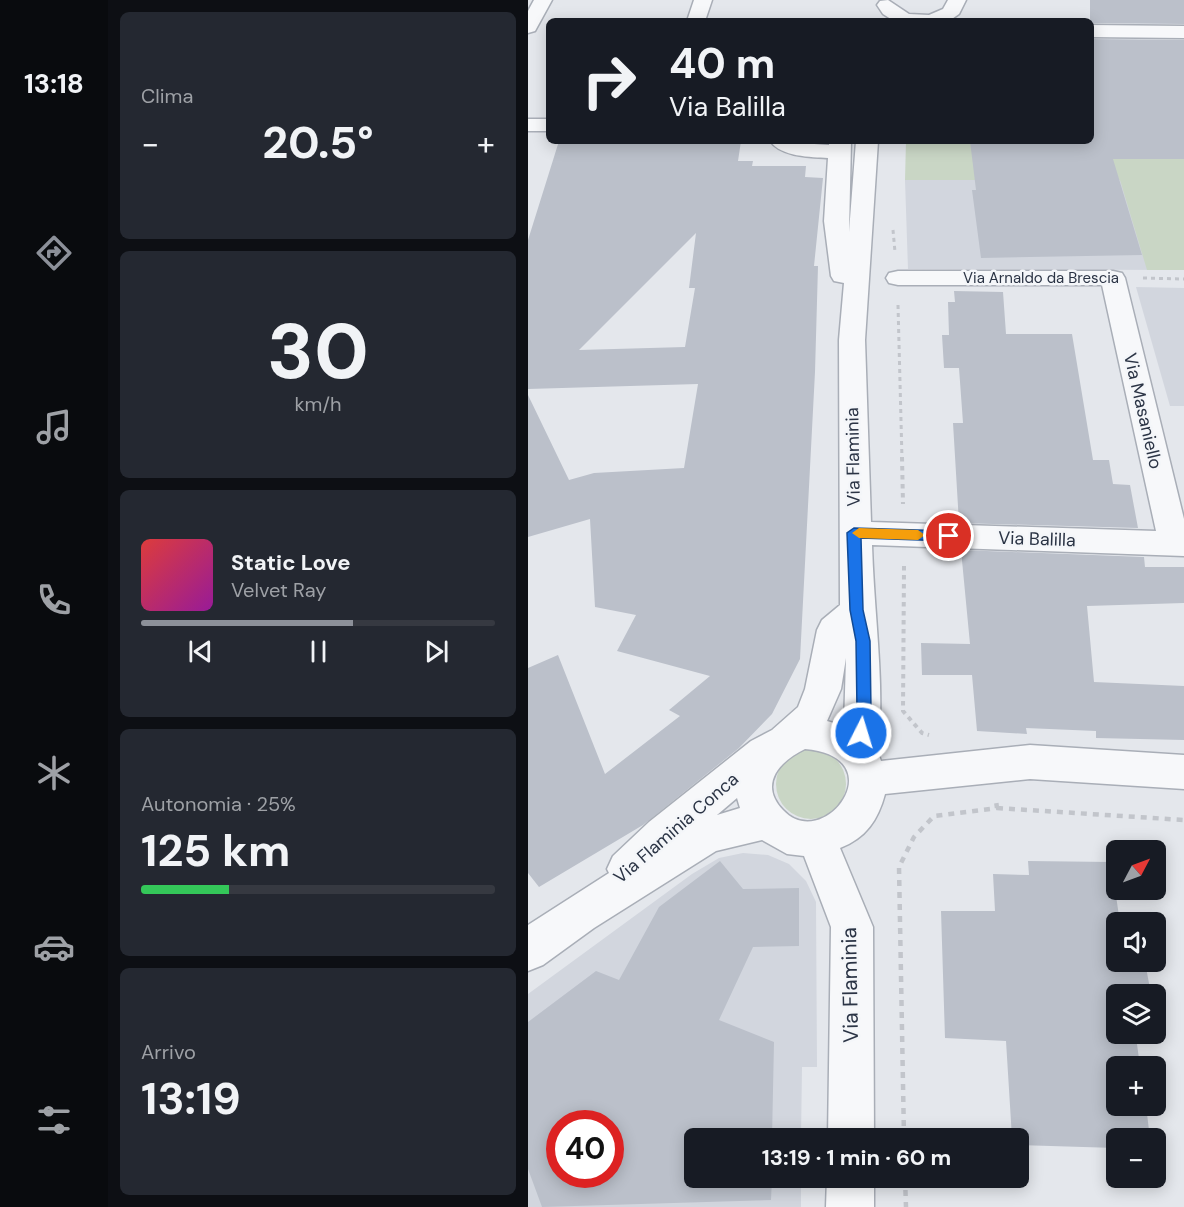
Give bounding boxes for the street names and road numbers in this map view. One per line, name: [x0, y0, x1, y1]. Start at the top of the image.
street label: Via Arnaldo da Brescia: [963, 268, 1119, 288]
street label: Via Masaniello: [1118, 351, 1168, 471]
street label: Via Flaminia: [840, 407, 866, 507]
street label: Via Balilla: [998, 526, 1076, 552]
street label: Via Flaminia Conca: [609, 767, 743, 889]
street label: Via Flaminia: [835, 927, 865, 1043]

